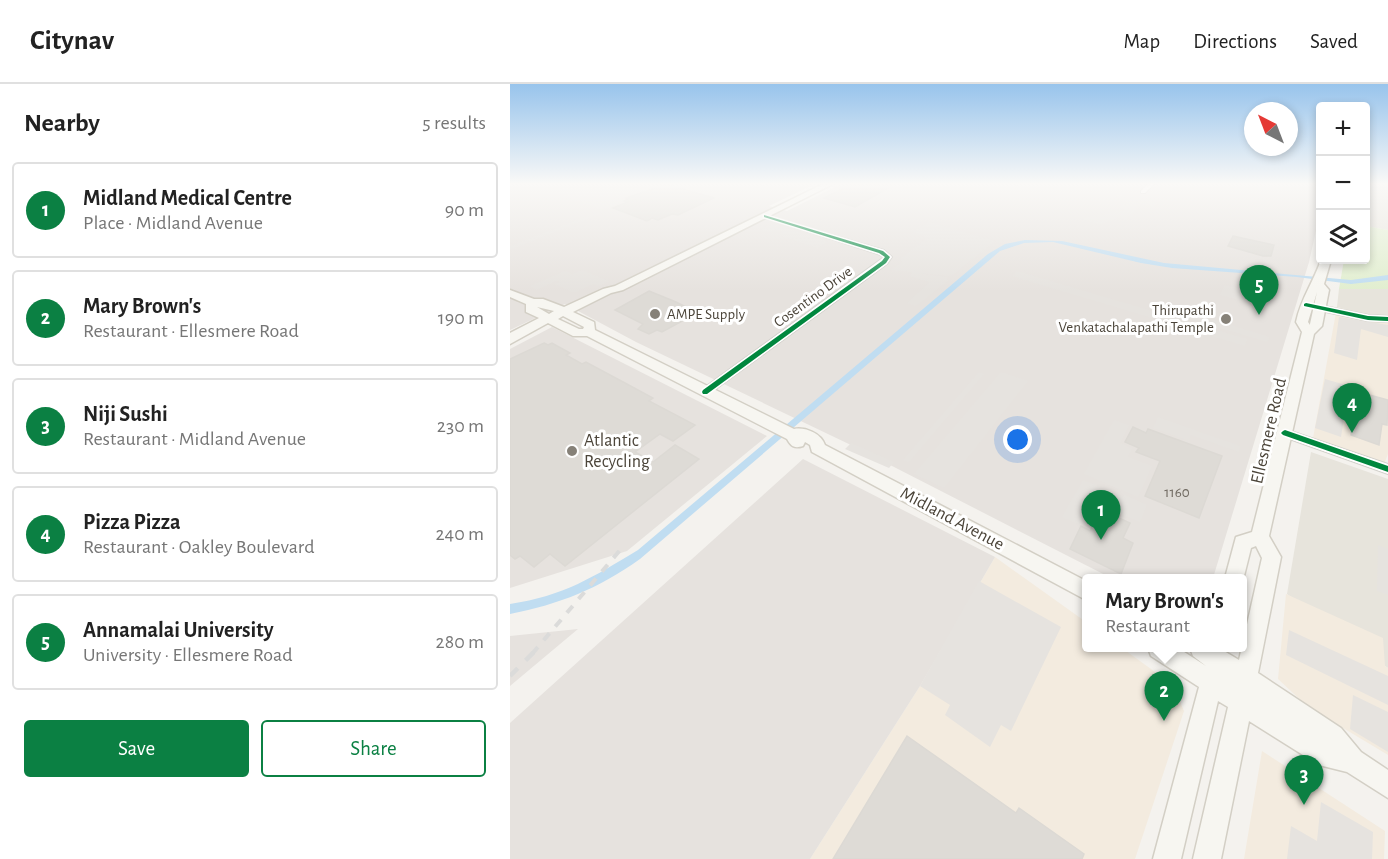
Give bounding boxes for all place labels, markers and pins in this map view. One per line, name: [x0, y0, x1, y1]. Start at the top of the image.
pin: 5: [1240, 266, 1278, 315]
place label: Thirupathi Venkatachalapathi Temple: [1058, 303, 1214, 335]
marker: AMPE Supply: [648, 307, 662, 321]
place label: AMPE Supply: [667, 307, 746, 322]
marker: Thirupathi Venkatachalapathi Temple: [1219, 312, 1233, 326]
pin: 4: [1332, 384, 1372, 433]
place label: Atlantic Recycling: [584, 432, 650, 471]
marker: Atlantic Recycling: [565, 444, 579, 458]
pin: 1: [1082, 490, 1120, 540]
pin: 2: [1144, 672, 1184, 721]
pin: 3: [1284, 756, 1324, 805]

